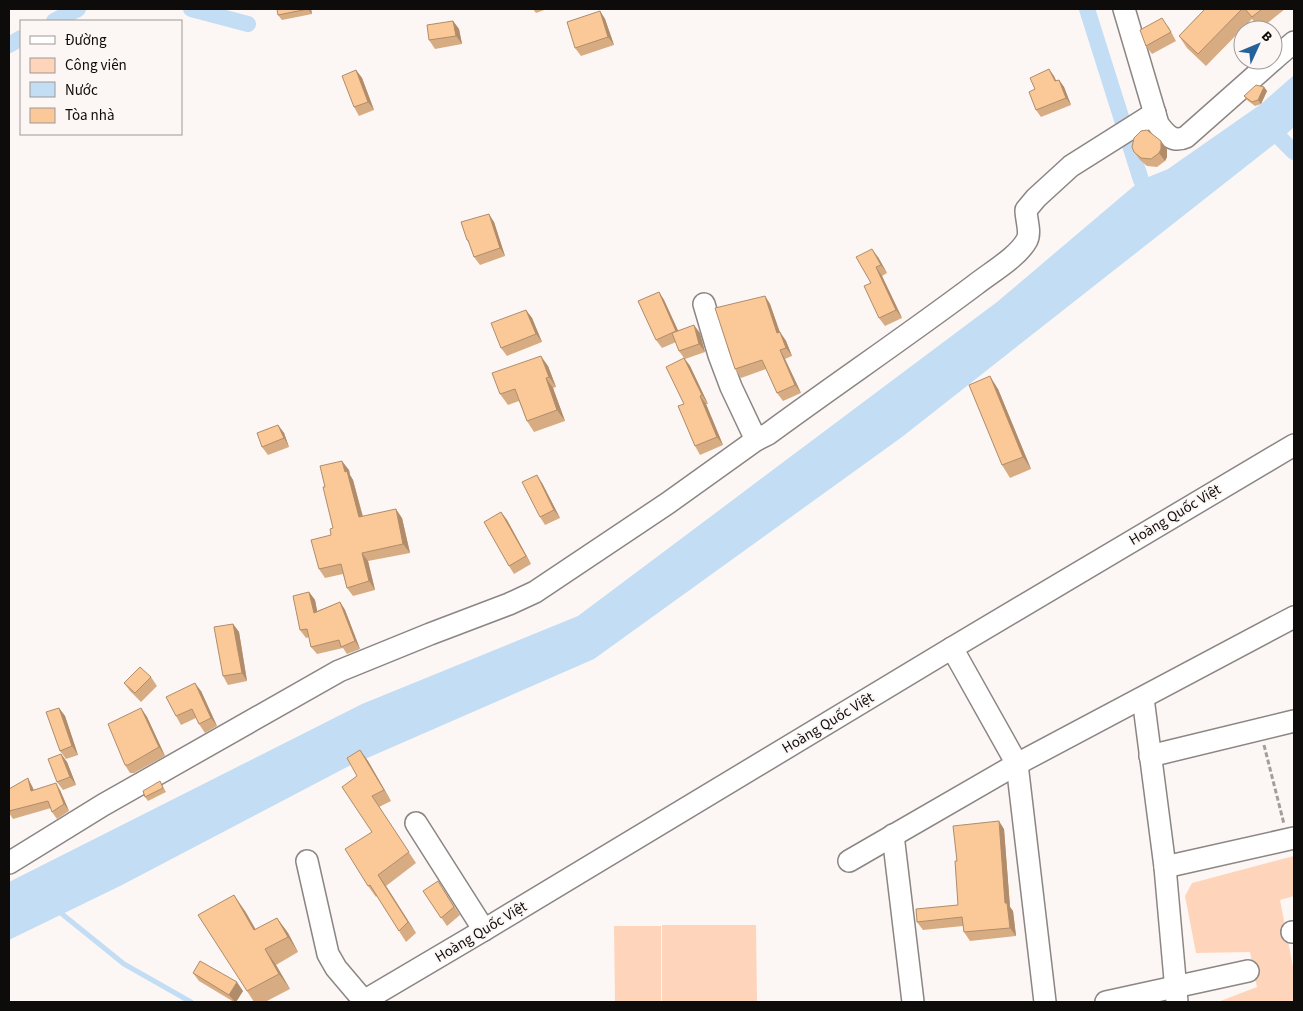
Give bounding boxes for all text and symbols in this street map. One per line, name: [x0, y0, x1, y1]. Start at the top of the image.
legend: [20, 20, 182, 135]
north arrow: [1233, 20, 1283, 70]
text: B: [1256, 27, 1277, 47]
text: Đường: [65, 30, 107, 51]
text: Công viên: [65, 55, 127, 76]
text: Nước: [65, 80, 98, 101]
text: Tòa nhà: [65, 105, 114, 126]
street label: Hoàng Quốc Việt: [1125, 479, 1225, 551]
street label: Hoàng Quốc Việt: [778, 687, 878, 759]
street label: Hoàng Quốc Việt: [431, 896, 531, 968]

